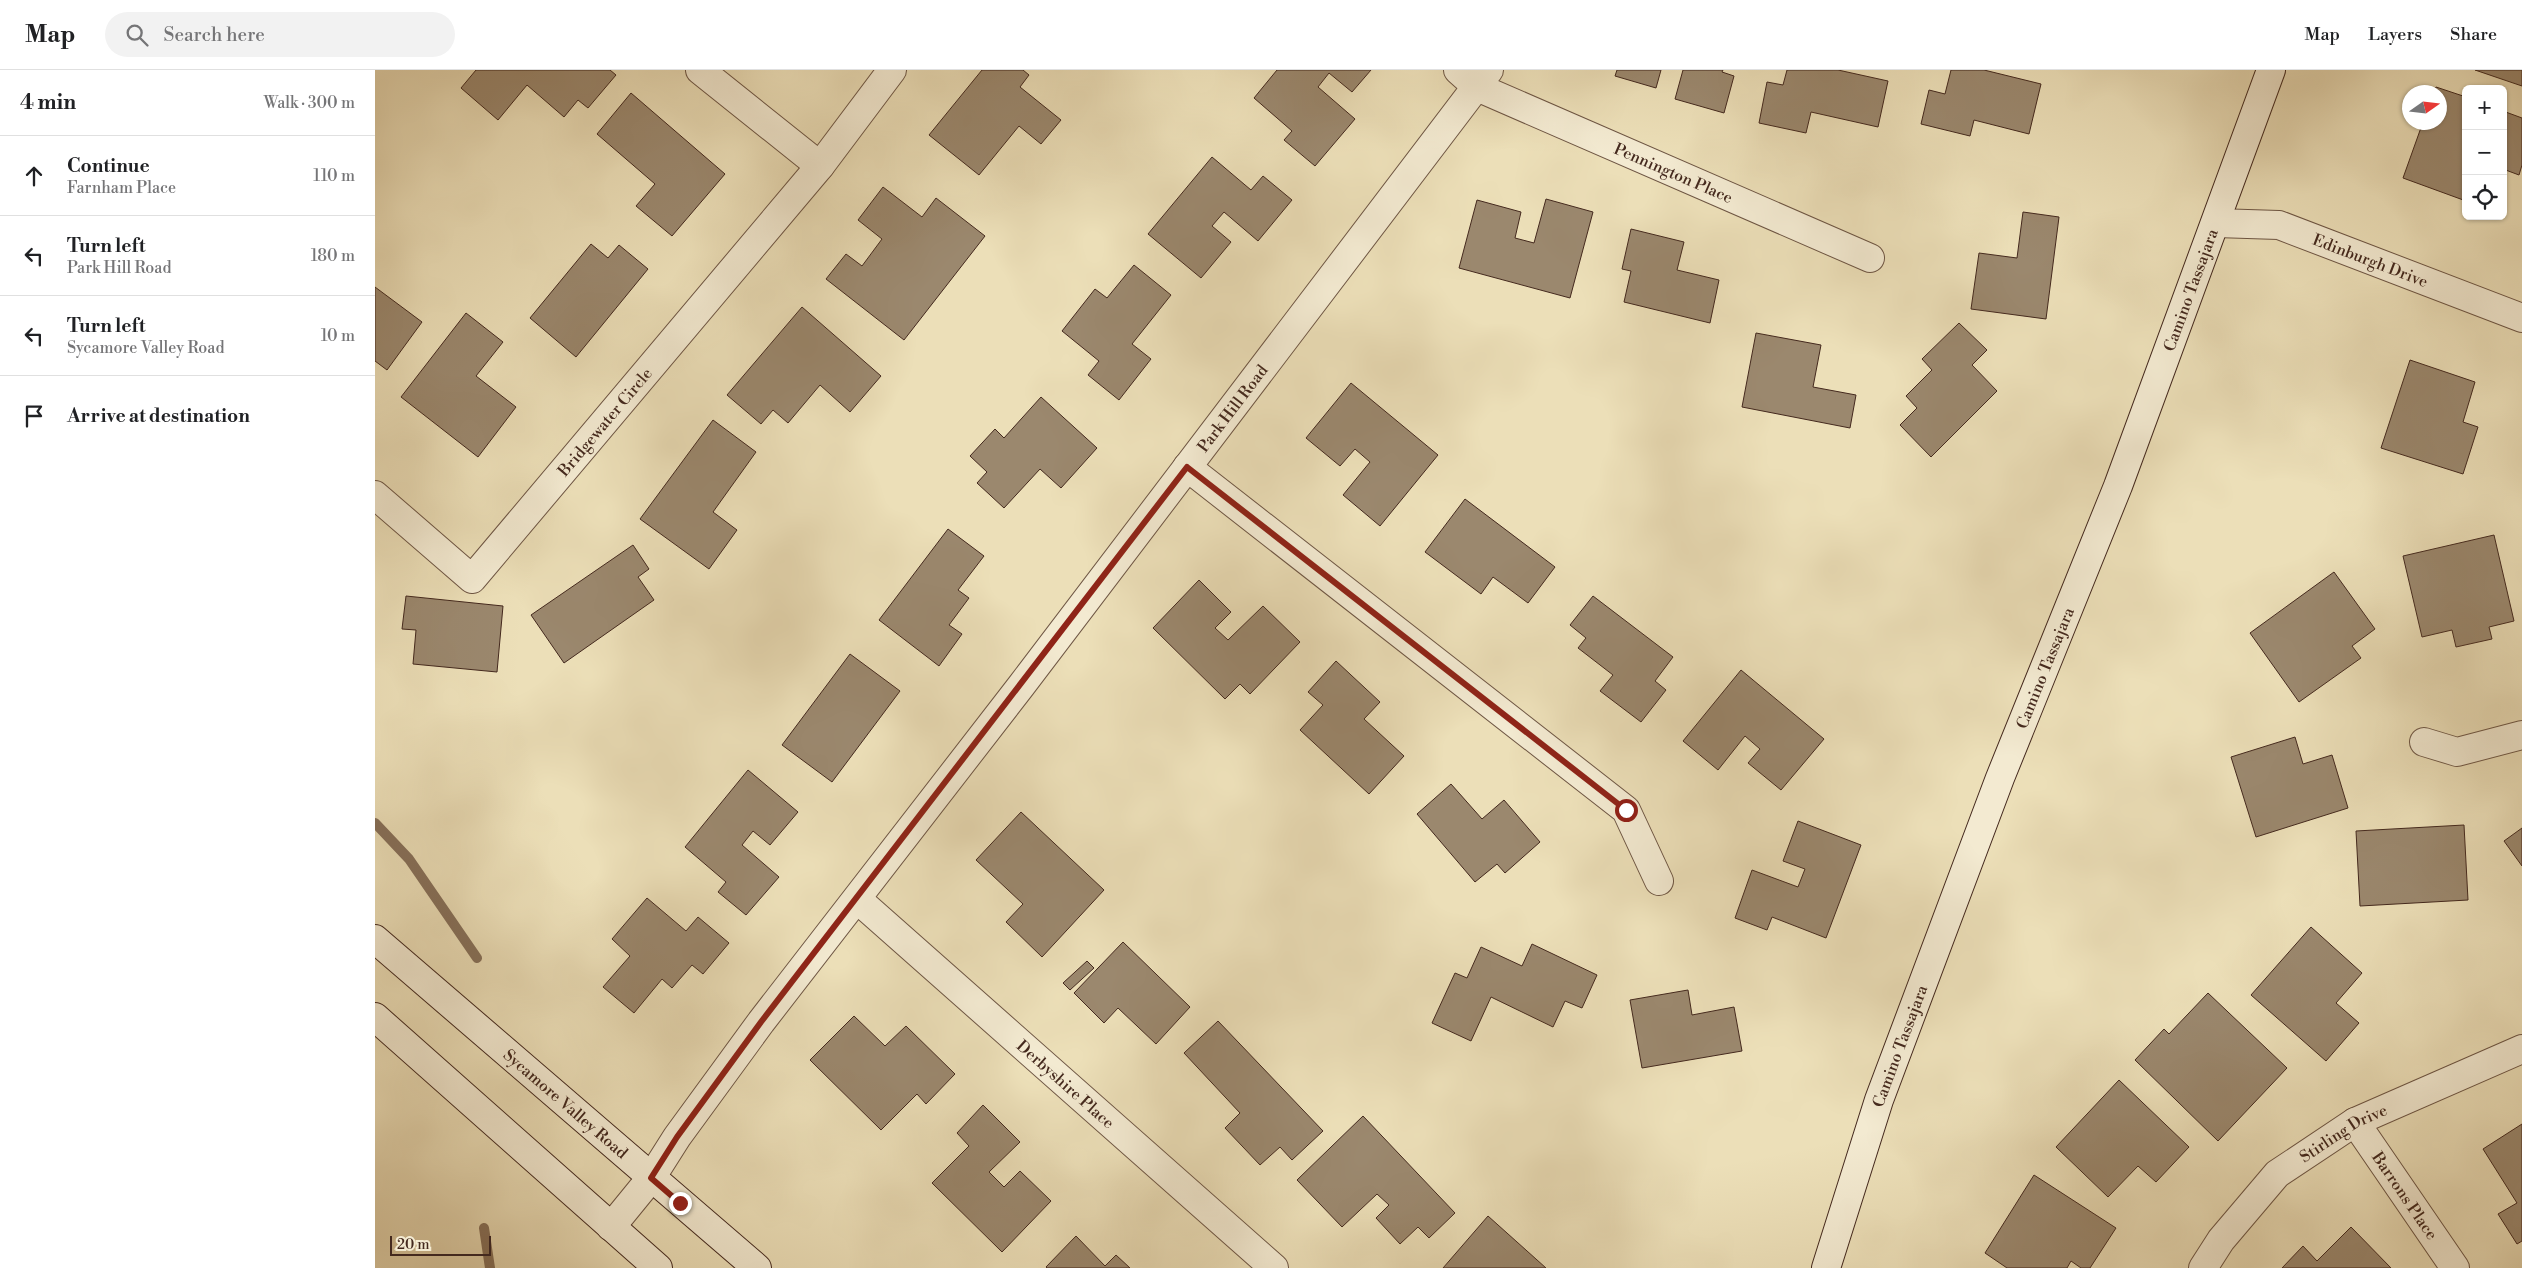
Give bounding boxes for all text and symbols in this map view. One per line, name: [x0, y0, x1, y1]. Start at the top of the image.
search box: [105, 12, 455, 57]
text: Map: [25, 20, 75, 50]
icon: search: [123, 21, 151, 49]
text: Search here: [163, 23, 265, 47]
text: Map: [2305, 23, 2340, 46]
text: Layers: [2368, 23, 2422, 46]
text: Share: [2450, 23, 2497, 46]
north arrow: [2402, 85, 2447, 130]
map controls: [2462, 85, 2507, 220]
button: +: [2462, 85, 2507, 130]
text: 4 min: [20, 90, 76, 116]
text: Walk · 300 m: [264, 93, 355, 113]
button: −: [2462, 130, 2507, 175]
street label: Pennington Place: [1611, 139, 1736, 208]
text: Continue: [67, 154, 150, 178]
icon: ahead: [20, 162, 48, 190]
text: 110 m: [313, 166, 355, 186]
button: locate: [2462, 175, 2507, 220]
text: Farnham Place: [67, 178, 176, 198]
street label: Camino Tassajara: [2159, 225, 2223, 354]
street label: Edinburgh Drive: [2310, 230, 2431, 292]
text: Turn left: [67, 234, 146, 258]
icon: left: [20, 242, 48, 270]
text: 180 m: [311, 246, 355, 266]
text: Park Hill Road: [67, 258, 172, 278]
text: Turn left: [67, 314, 146, 338]
icon: left: [20, 322, 48, 350]
text: 10 m: [321, 326, 355, 346]
text: Sycamore Valley Road: [67, 338, 225, 358]
street label: Park Hill Road: [1193, 361, 1273, 456]
street label: Bridgewater Circle: [553, 364, 657, 482]
icon: arrive: [20, 402, 48, 430]
text: Arrive at destination: [67, 404, 250, 428]
street label: Camino Tassajara: [2012, 604, 2079, 732]
route start: [1615, 799, 1638, 822]
street label: Camino Tassajara: [1868, 981, 1933, 1110]
street label: Derbyshire Place: [1012, 1036, 1118, 1133]
street label: Sycamore Valley Road: [499, 1045, 632, 1163]
street label: Stirling Drive: [2296, 1100, 2390, 1167]
street label: Barrons Place: [2367, 1147, 2442, 1244]
route end: [669, 1192, 692, 1215]
scale bar: [390, 1233, 491, 1256]
text: 20 m: [397, 1236, 429, 1254]

